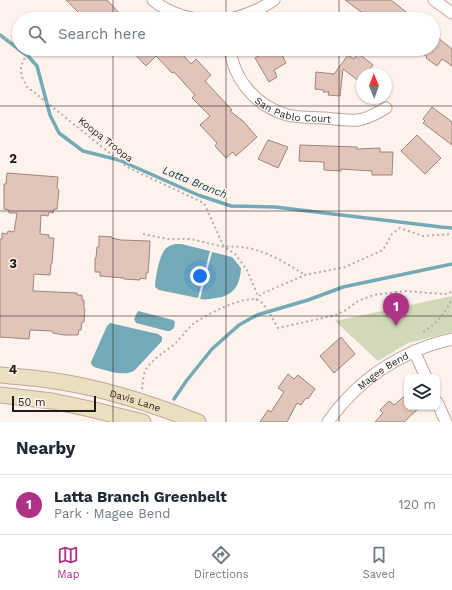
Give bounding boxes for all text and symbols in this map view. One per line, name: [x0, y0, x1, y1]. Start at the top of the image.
search box: [12, 12, 440, 56]
icon: search: [26, 23, 48, 45]
text: Search here: [58, 25, 146, 43]
north arrow: [356, 68, 392, 104]
street label: San Pablo Court: [253, 95, 332, 125]
street label: Koopa Troopa: [76, 115, 135, 164]
text: 2: [9, 151, 17, 166]
water label: Latta Branch: [161, 164, 229, 201]
text: 3: [9, 256, 17, 271]
your location: [190, 266, 210, 286]
pin: 1: [383, 293, 409, 326]
street label: Magee Bend: [355, 350, 410, 392]
text: 4: [9, 362, 18, 377]
map controls: [404, 374, 440, 410]
button: layers: [404, 374, 440, 410]
street label: Davis Lane: [108, 388, 162, 414]
scale bar: [12, 394, 96, 413]
text: 50 m: [18, 396, 45, 409]
text: Nearby: [16, 438, 75, 458]
text: Latta Branch Greenbelt: [54, 488, 227, 506]
text: 1: [26, 497, 32, 512]
text: 120 m: [398, 497, 436, 512]
text: Park · Magee Bend: [54, 506, 170, 521]
tab: Map: [57, 544, 80, 581]
tab: Directions: [194, 544, 248, 581]
tab: Saved: [363, 544, 395, 581]

